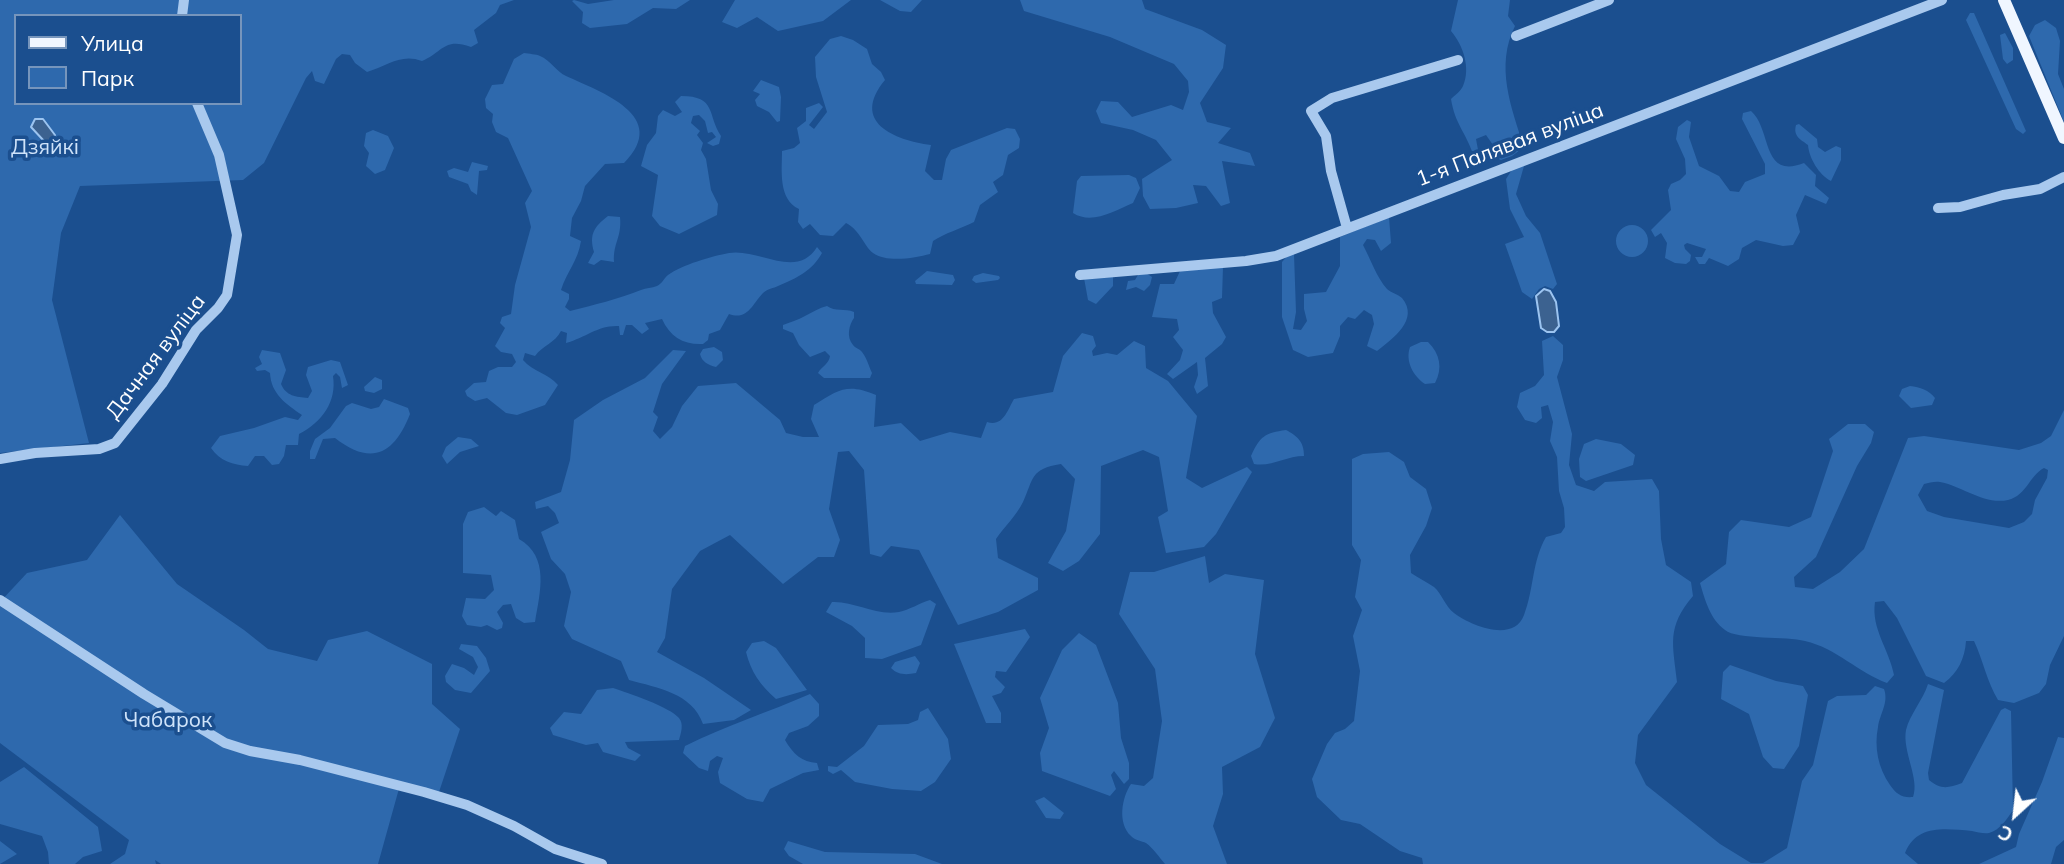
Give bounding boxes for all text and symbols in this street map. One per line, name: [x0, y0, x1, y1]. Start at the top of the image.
legend: [14, 14, 242, 105]
text: Улица: [81, 30, 144, 56]
text: Парк: [81, 65, 134, 91]
street label: 1-я Палявая вуліца: [1413, 98, 1607, 192]
park label: Дзяйкі: [11, 135, 79, 161]
street label: Дачная вуліца: [101, 290, 211, 424]
park label: Чабарок: [124, 708, 212, 734]
north arrow: [1980, 780, 2050, 850]
text: С: [1994, 820, 2017, 847]

